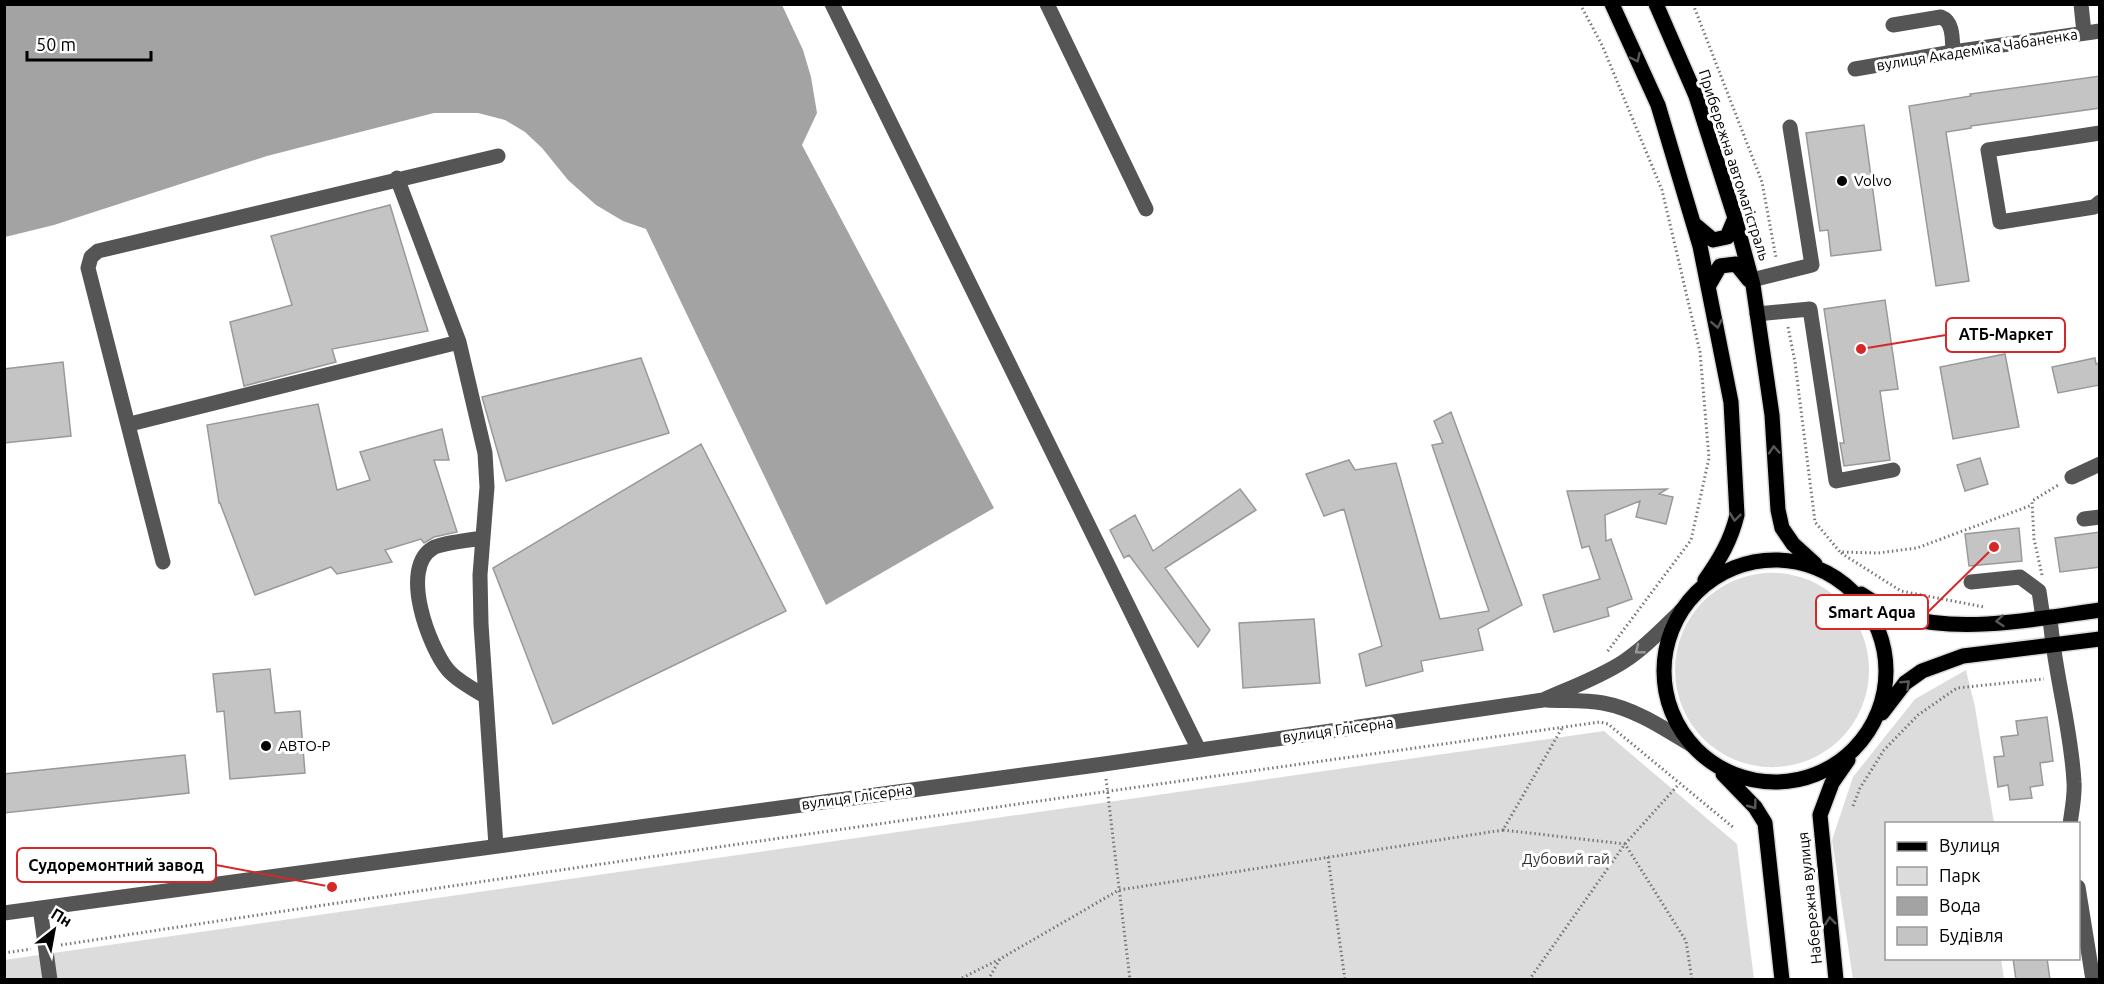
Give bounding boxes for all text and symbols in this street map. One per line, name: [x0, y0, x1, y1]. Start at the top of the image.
scale bar: [27, 24, 152, 62]
street label: вулиця Академіка Чабаненка: [1875, 25, 2079, 74]
text: 50 m: [36, 34, 76, 54]
one-way arrow: [1629, 51, 1641, 62]
street label: Прибережна автомагістраль: [1696, 67, 1773, 263]
place label: Volvo: [1854, 172, 1892, 189]
marker: Volvo: [1835, 174, 1849, 188]
callout: АТБ-Маркет: [1946, 318, 2065, 352]
one-way arrow: [1710, 319, 1723, 329]
text: АТБ-Маркет: [1959, 325, 2053, 343]
one-way arrow: [1768, 445, 1781, 454]
one-way arrow: [1729, 513, 1742, 522]
callout: Smart Aqua: [1816, 595, 1928, 629]
text: Smart Aqua: [1828, 603, 1916, 621]
one-way arrow: [1995, 615, 2004, 628]
one-way arrow: [1635, 642, 1646, 653]
one-way arrow: [1899, 680, 1909, 691]
street label: вулиця Глісерна: [1281, 713, 1395, 746]
place label: АВТО-Р: [278, 737, 331, 754]
marker: АВТО-Р: [259, 739, 273, 753]
street label: вулиця Глісерна: [800, 780, 914, 813]
one-way arrow: [1746, 798, 1757, 809]
legend: [1885, 822, 2080, 960]
street label: Набережна вулиця: [1794, 831, 1825, 965]
text: Вулиця: [1939, 835, 2000, 855]
callout: Судоремонтний завод: [17, 848, 216, 882]
park label: Дубовий гай: [1522, 850, 1610, 867]
text: Судоремонтний завод: [28, 856, 204, 874]
text: Парк: [1939, 865, 1980, 885]
text: Вода: [1939, 895, 1981, 915]
north arrow: [24, 900, 84, 960]
text: Пн: [48, 904, 75, 930]
one-way arrow: [1824, 917, 1837, 926]
text: Будівля: [1939, 925, 2004, 945]

